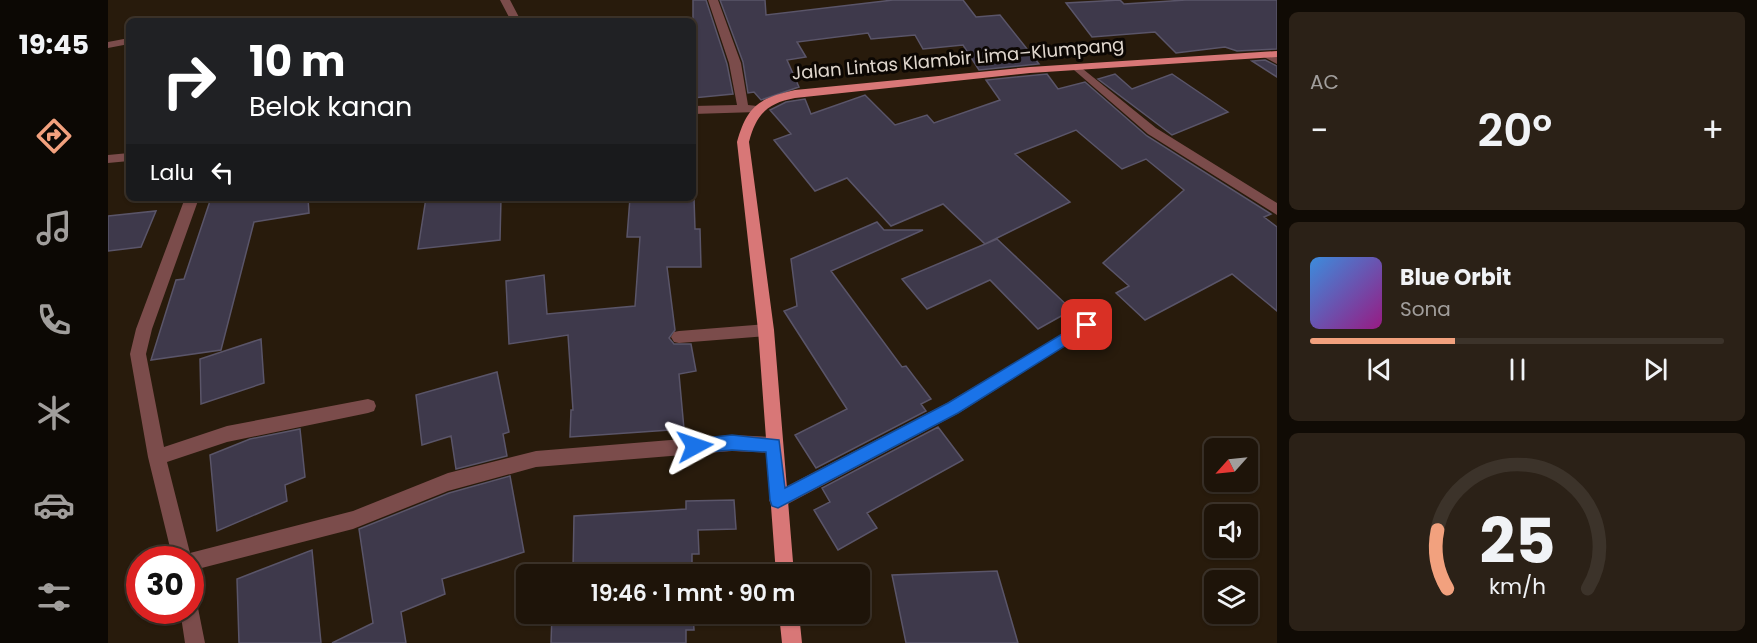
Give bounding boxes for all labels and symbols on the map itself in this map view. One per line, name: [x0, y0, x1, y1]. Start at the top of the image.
street label: Jalan Lintas Klambir Lima–Klumpang: [791, 32, 1125, 85]
pin: [1061, 299, 1112, 350]
position arrow: [663, 414, 727, 478]
north arrow: [1204, 438, 1258, 492]
speed limit sign: 30: [126, 546, 204, 624]

